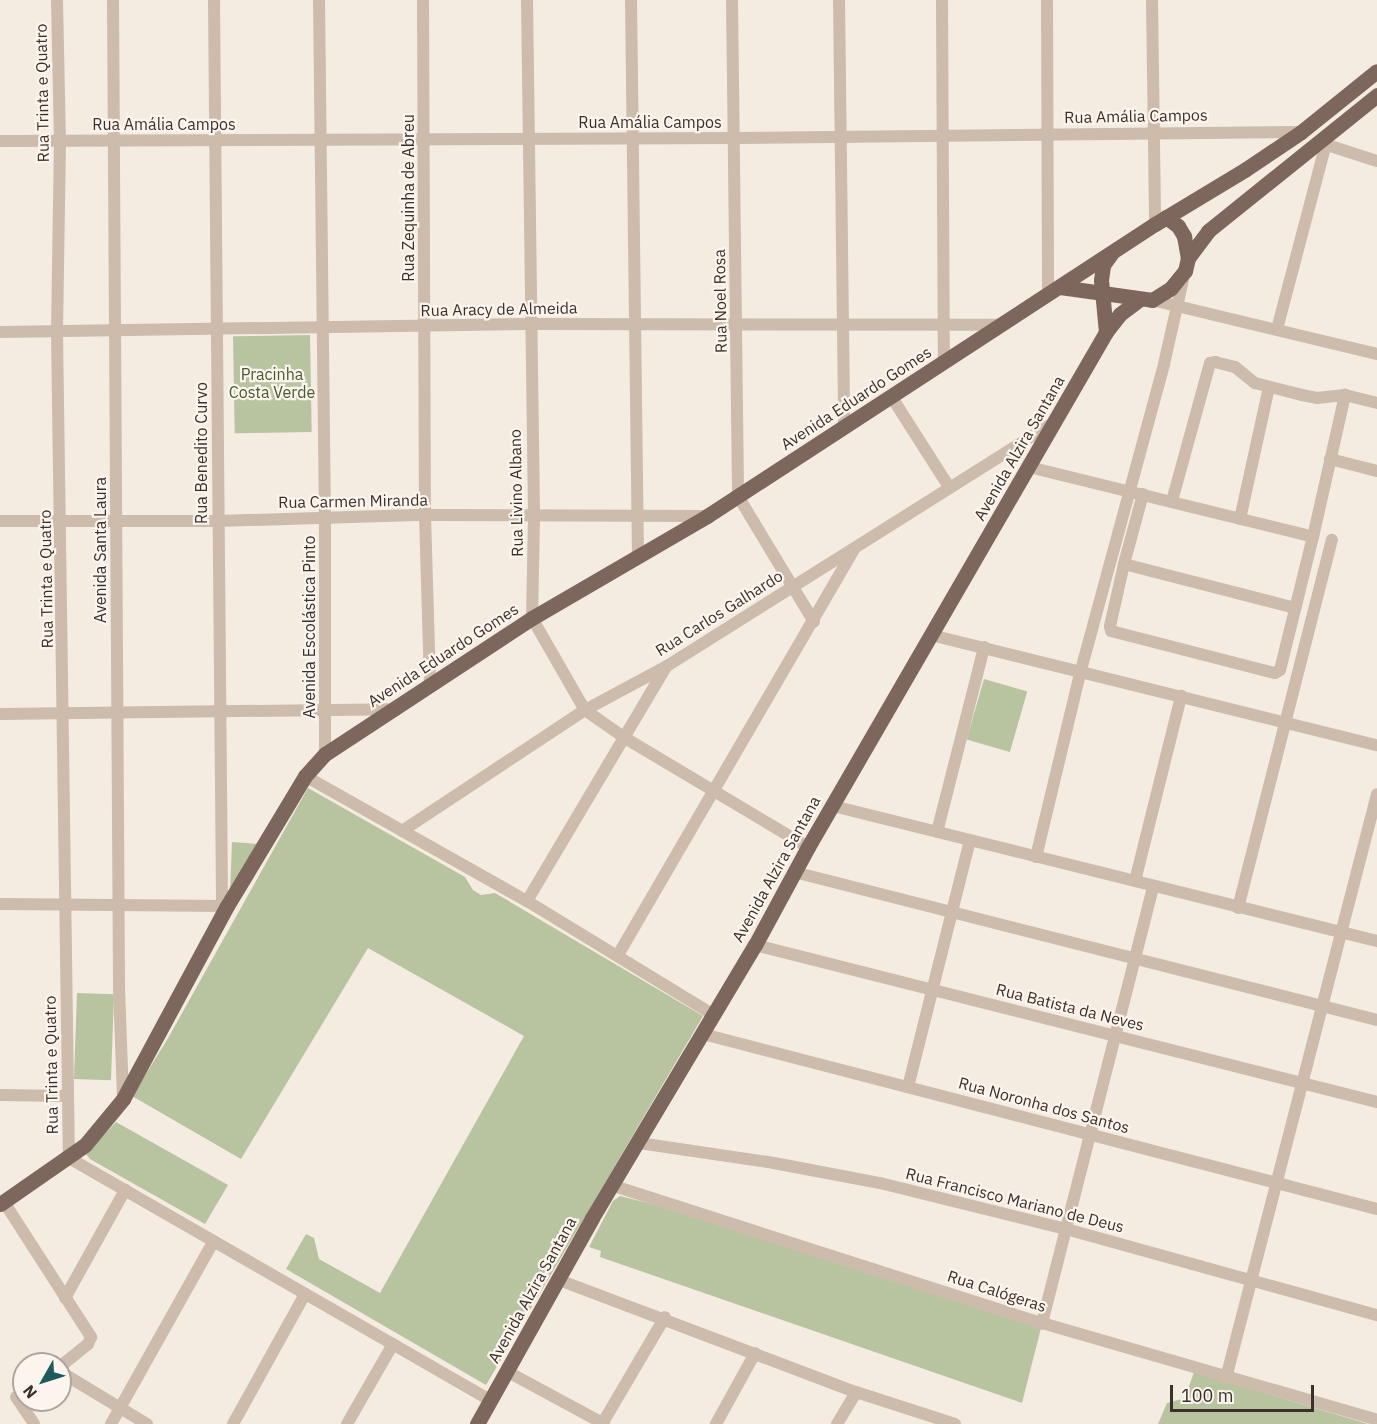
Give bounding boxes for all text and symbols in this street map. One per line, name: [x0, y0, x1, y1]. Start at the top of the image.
street label: Rua Trinta e Quatro: [31, 23, 53, 163]
street label: Rua Amália Campos: [1064, 105, 1208, 127]
street label: Rua Amália Campos: [578, 112, 722, 132]
street label: Rua Amália Campos: [92, 114, 236, 134]
street label: Rua Zequinha de Abreu: [398, 114, 418, 282]
street label: Rua Noel Rosa: [709, 249, 731, 353]
street label: Rua Aracy de Almeida: [420, 298, 578, 320]
street label: Avenida Eduardo Gomes: [777, 342, 935, 454]
park label: Pracinha Costa Verde: [229, 364, 315, 402]
street label: Avenida Alzira Santana: [970, 372, 1068, 524]
street label: Rua Benedito Curvo: [191, 382, 211, 524]
street label: Rua Livino Albano: [505, 429, 527, 557]
street label: Avenida Santa Laura: [90, 477, 110, 623]
street label: Rua Carmen Miranda: [278, 490, 428, 512]
street label: Rua Trinta e Quatro: [35, 509, 57, 649]
street label: Avenida Escolástica Pinto: [299, 535, 319, 719]
street label: Rua Carlos Galhardo: [652, 566, 786, 660]
street label: Avenida Eduardo Gomes: [364, 599, 522, 711]
street label: Avenida Alzira Santana: [728, 793, 824, 945]
street label: Rua Batista da Neves: [994, 979, 1146, 1035]
street label: Rua Trinta e Quatro: [40, 995, 62, 1135]
street label: Rua Noronha dos Santos: [956, 1073, 1132, 1137]
street label: Rua Francisco Mariano de Deus: [904, 1164, 1126, 1236]
street label: Avenida Alzira Santana: [484, 1214, 580, 1366]
street label: Rua Calógeras: [945, 1266, 1049, 1316]
north arrow: [12, 1352, 72, 1412]
scale bar: [1173, 1373, 1317, 1411]
text: N: [18, 1381, 41, 1403]
text: 100 m: [1181, 1384, 1233, 1407]

